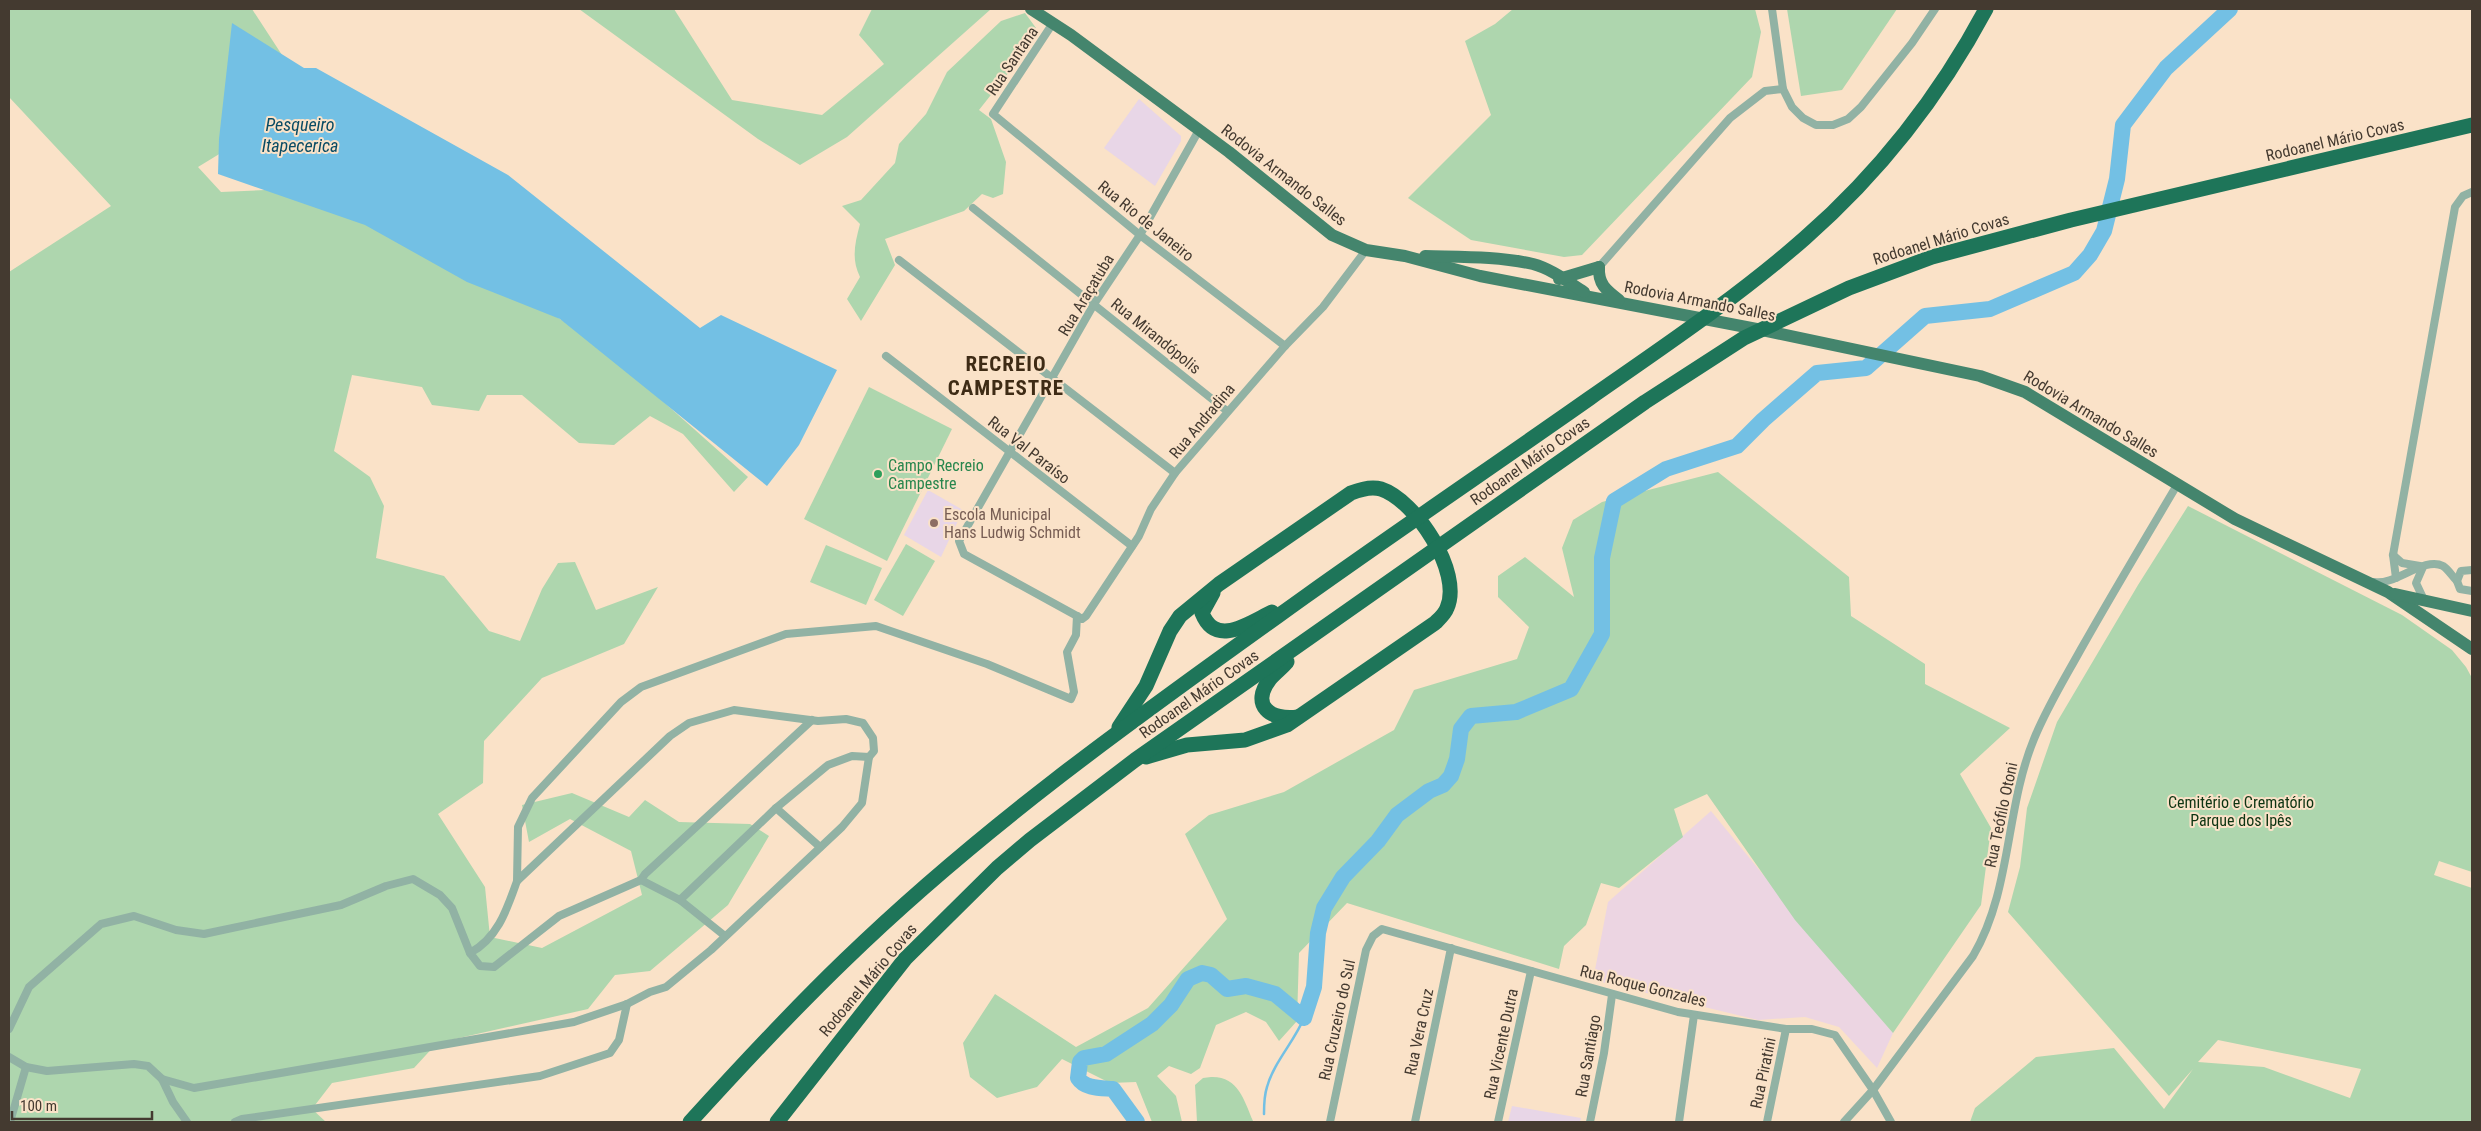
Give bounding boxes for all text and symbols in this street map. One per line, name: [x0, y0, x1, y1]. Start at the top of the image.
street label: Rua Santana: [982, 23, 1042, 99]
water label: Pesqueiro Itapecerica: [262, 114, 338, 156]
street label: Rodoanel Mário Covas: [2264, 115, 2406, 165]
street label: Rodovia Armando Salles: [1218, 120, 1350, 230]
street label: Rua Rio de Janeiro: [1094, 177, 1198, 265]
street label: Rodoanel Mário Covas: [1871, 209, 2011, 269]
street label: Rua Araçatuba: [1054, 251, 1118, 339]
street label: Rodovia Armando Salles: [1623, 277, 1777, 325]
street label: Rua Mirandópolis: [1107, 294, 1205, 378]
district label: RECREIO CAMPESTRE: [948, 352, 1064, 400]
street label: Rodovia Armando Salles: [2020, 366, 2162, 462]
street label: Rua Andradina: [1165, 380, 1239, 462]
street label: Rua Val Paraíso: [984, 412, 1074, 488]
street label: Rodoanel Mário Covas: [1467, 413, 1593, 509]
place label: Campo Recreio Campestre: [888, 456, 984, 493]
marker: Campo Recreio Campestre: [872, 468, 884, 480]
place label: Escola Municipal Hans Ludwig Schmidt: [944, 505, 1081, 542]
marker: Escola Municipal Hans Ludwig Schmidt: [928, 517, 940, 529]
street label: Rodoanel Mário Covas: [1136, 646, 1262, 742]
street label: Rua Teófilo Otoni: [1981, 761, 2021, 869]
park label: Cemitério e Crematório Parque dos Ipês: [2168, 793, 2314, 830]
street label: Rodoanel Mário Covas: [815, 920, 921, 1040]
street label: Rua Cruzeiro do Sul: [1315, 958, 1359, 1082]
street label: Rua Roque Gonzales: [1578, 961, 1708, 1011]
street label: Rua Vera Cruz: [1401, 987, 1437, 1077]
street label: Rua Vicente Dutra: [1480, 987, 1522, 1101]
street label: Rua Santiago: [1571, 1013, 1605, 1099]
street label: Rua Piratini: [1746, 1036, 1780, 1110]
scale bar: [12, 1088, 152, 1120]
text: 100 m: [20, 1097, 57, 1115]

